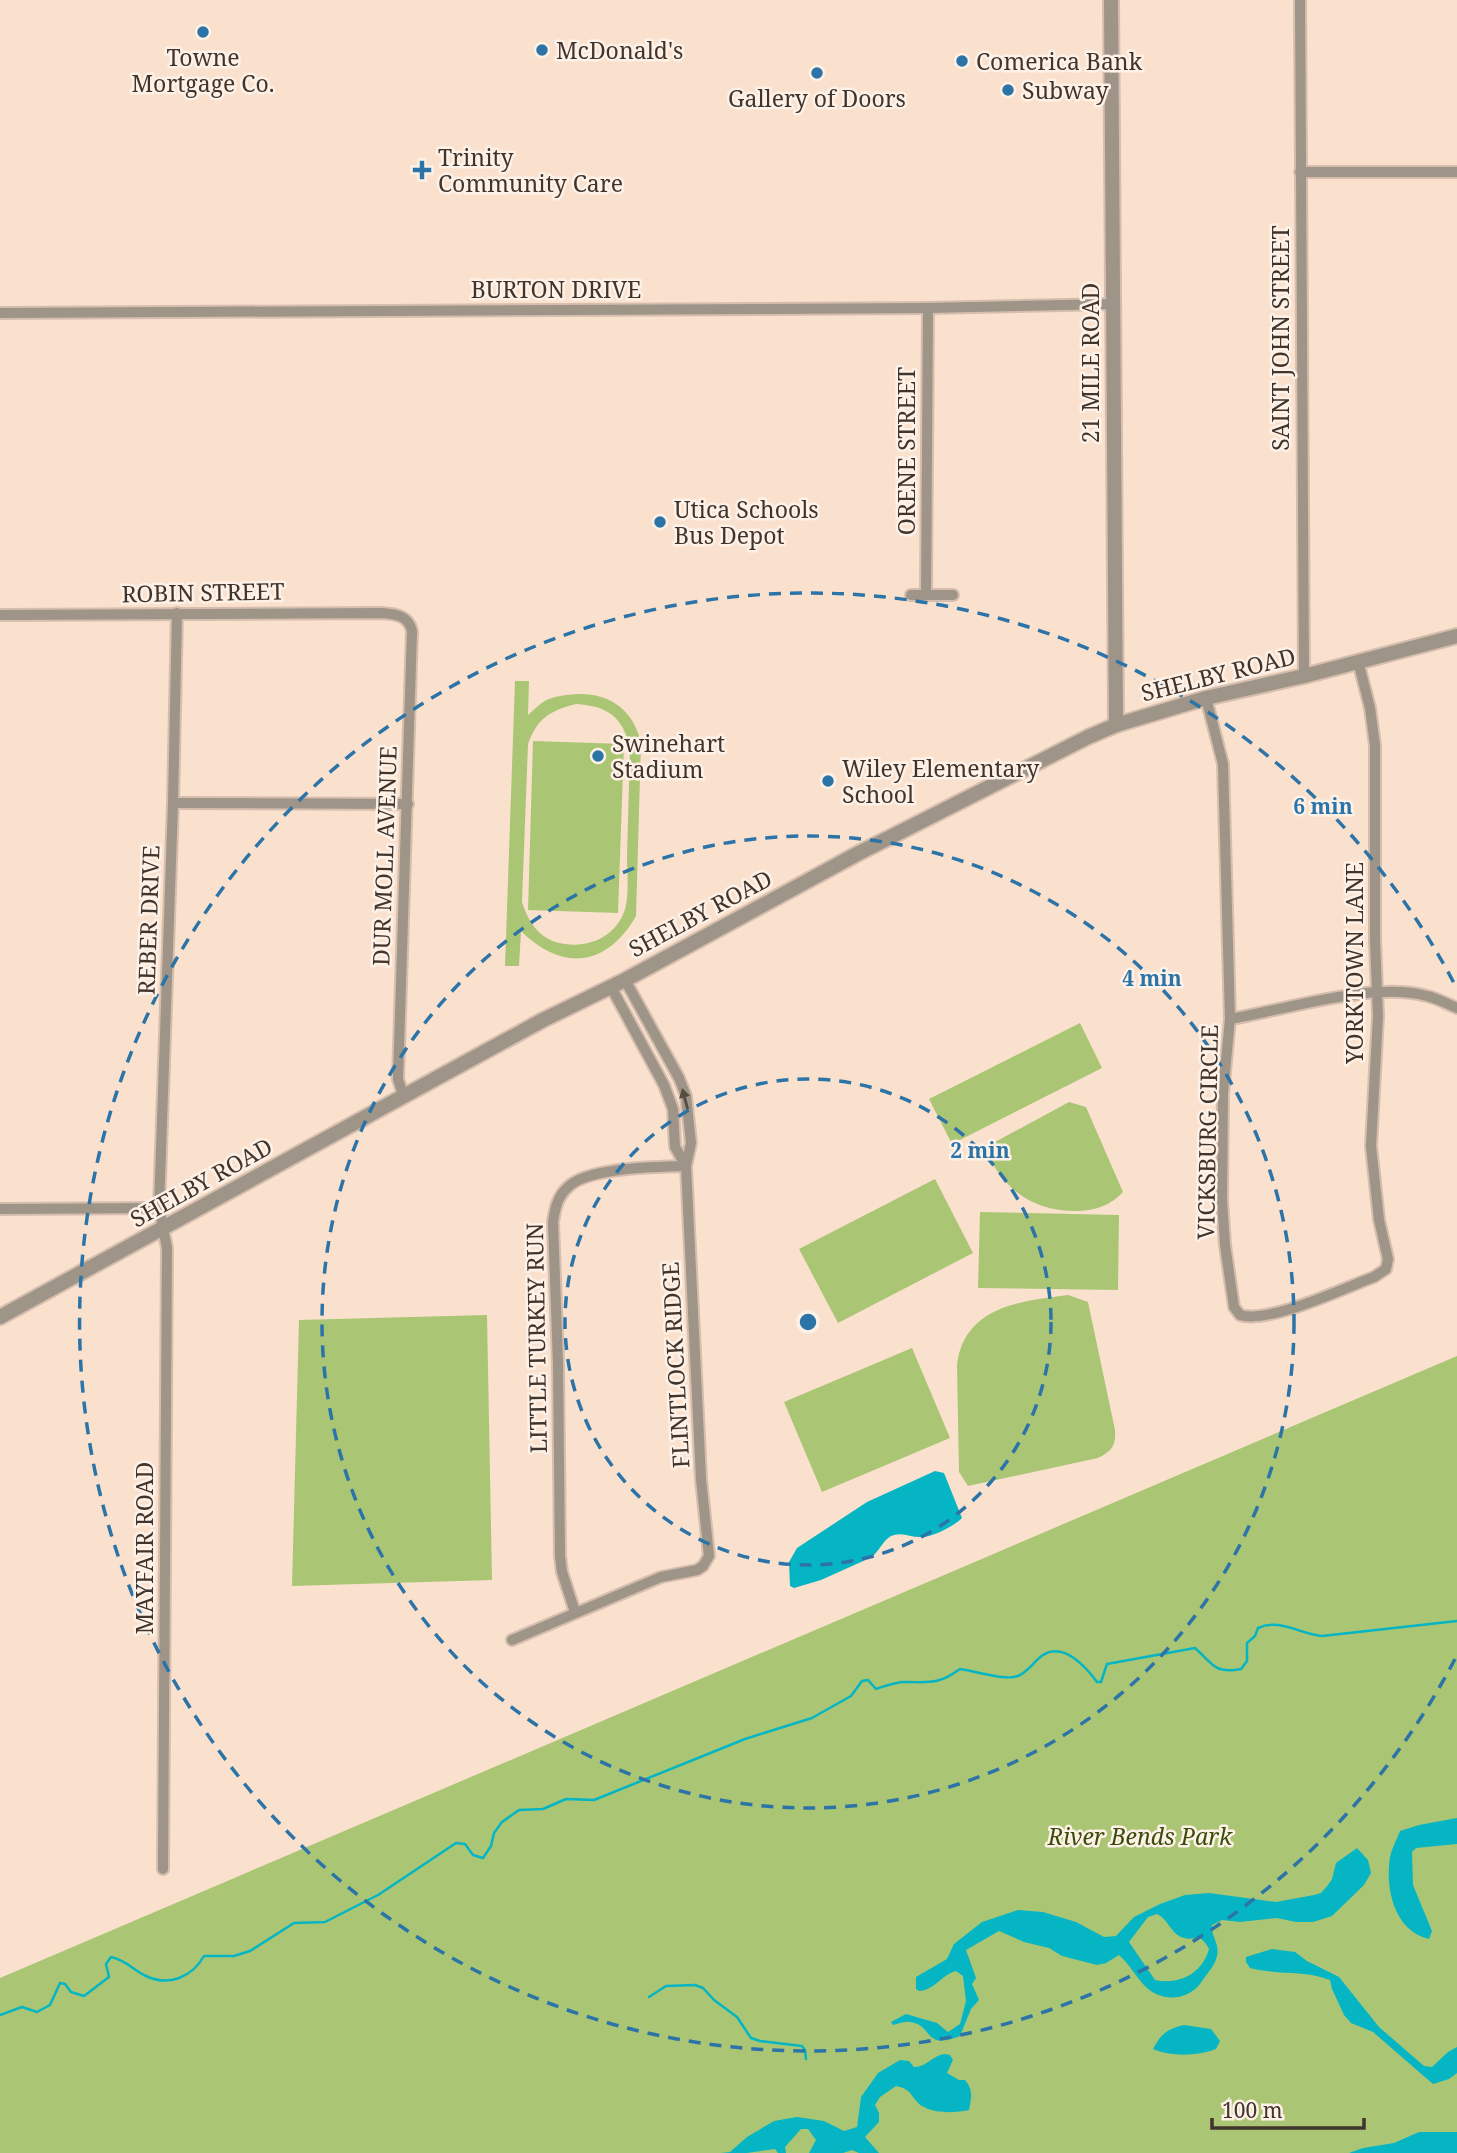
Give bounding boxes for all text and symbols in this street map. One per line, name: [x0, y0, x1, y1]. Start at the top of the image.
marker: Towne Mortgage Co.: [195, 24, 211, 40]
place label: McDonald's: [556, 34, 683, 66]
place label: Towne Mortgage Co.: [132, 41, 274, 99]
marker: McDonald's: [534, 42, 550, 58]
place label: Comerica Bank: [976, 45, 1143, 77]
marker: Comerica Bank: [954, 53, 970, 69]
marker: Gallery of Doors: [809, 65, 825, 81]
place label: Subway: [1022, 74, 1109, 106]
place label: Gallery of Doors: [728, 82, 906, 114]
marker: Subway: [1000, 82, 1016, 98]
place label: Trinity Community Care: [438, 141, 623, 199]
marker: Trinity Community Care: [412, 160, 432, 180]
street label: SAINT JOHN STREET: [1264, 225, 1296, 451]
street label: BURTON DRIVE: [471, 273, 641, 305]
street label: 21 MILE ROAD: [1074, 283, 1106, 443]
street label: ORENE STREET: [890, 367, 922, 535]
place label: Utica Schools Bus Depot: [674, 493, 819, 551]
marker: Utica Schools Bus Depot: [652, 514, 668, 530]
street label: ROBIN STREET: [121, 575, 285, 609]
street label: SHELBY ROAD: [1137, 639, 1299, 709]
place label: Swinehart Stadium: [612, 727, 725, 785]
street label: DUR MOLL AVENUE: [364, 745, 404, 967]
marker: Swinehart Stadium: [590, 748, 606, 764]
place label: Wiley Elementary School: [842, 752, 1039, 810]
marker: Wiley Elementary School: [820, 773, 836, 789]
text: 6 min: [1293, 792, 1353, 820]
street label: REBER DRIVE: [129, 845, 167, 995]
street label: SHELBY ROAD: [623, 862, 777, 964]
street label: YORKTOWN LANE: [1338, 862, 1370, 1065]
text: 4 min: [1122, 964, 1182, 992]
street label: VICKSBURG CIRCLE: [1189, 1024, 1225, 1240]
one-way arrow: [680, 1088, 690, 1109]
street label: SHELBY ROAD: [124, 1130, 278, 1234]
text: 2 min: [950, 1136, 1010, 1164]
street label: LITTLE TURKEY RUN: [518, 1222, 554, 1454]
street label: FLINTLOCK RIDGE: [654, 1261, 696, 1469]
centre of rings: [796, 1310, 820, 1334]
street label: MAYFAIR ROAD: [128, 1462, 160, 1634]
park label: River Bends Park: [1047, 1820, 1233, 1852]
scale bar: [1212, 2086, 1364, 2130]
text: 100 m: [1222, 2096, 1283, 2124]

